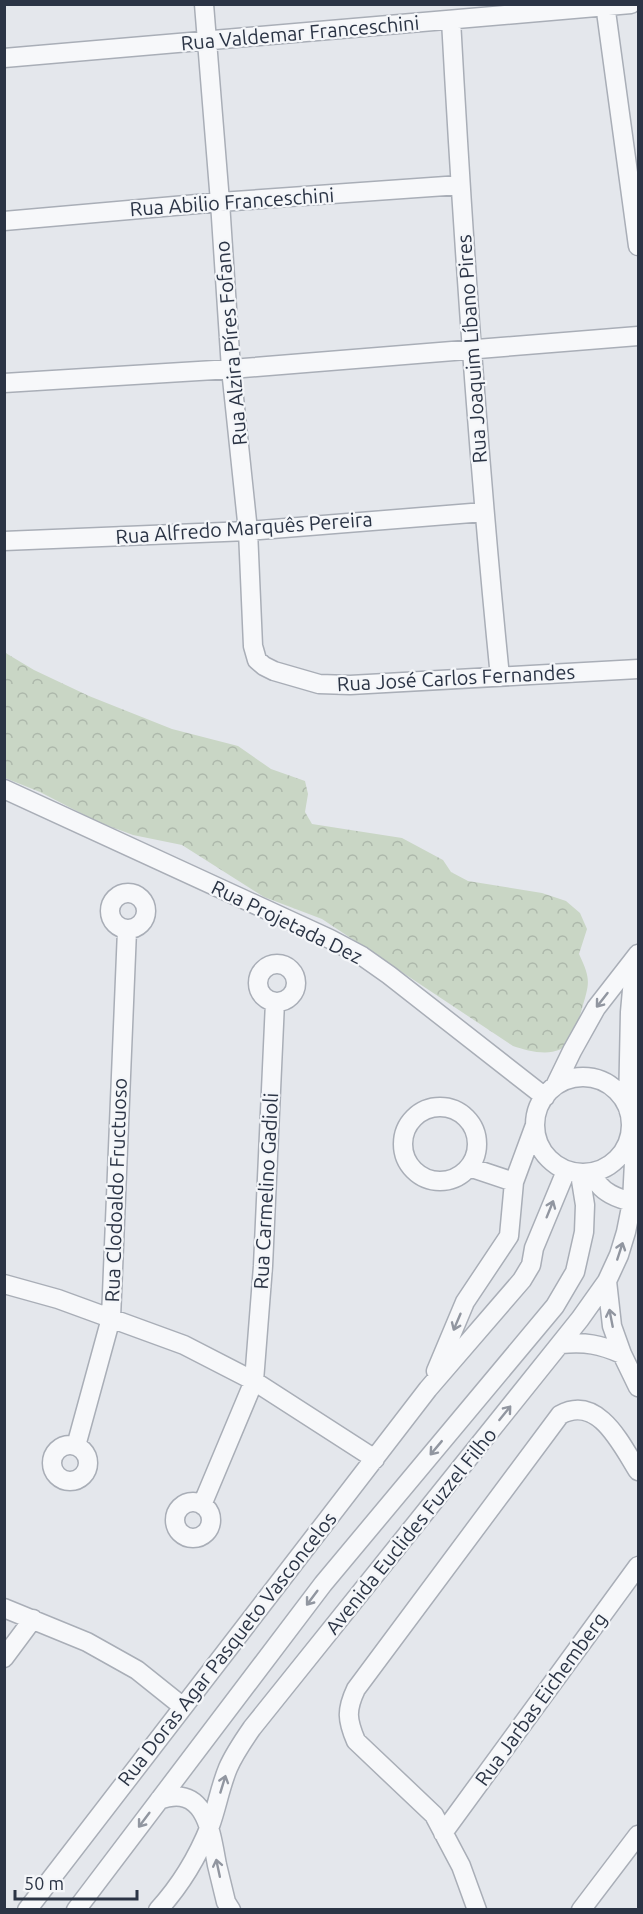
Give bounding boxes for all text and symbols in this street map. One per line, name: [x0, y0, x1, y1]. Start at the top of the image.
street label: Rua Valdemar Franceschini: [180, 11, 420, 54]
street label: Rua Abilio Franceschini: [129, 183, 335, 220]
street label: Rua Joaquim Líbano Pires: [452, 234, 491, 464]
street label: Rua Alzira Píres Fofano: [210, 240, 251, 446]
street label: Rua Alfredo Marquês Pereira: [115, 507, 373, 548]
street label: Rua José Carlos Fernandes: [336, 660, 576, 695]
street label: Rua Projetada Dez: [208, 875, 366, 968]
one-way arrow: [596, 992, 609, 1008]
street label: Rua Clodoaldo Fructuoso: [100, 1077, 131, 1303]
street label: Rua Carmelino Gadioli: [249, 1092, 282, 1290]
one-way arrow: [545, 1201, 556, 1219]
one-way arrow: [615, 1242, 626, 1261]
one-way arrow: [605, 1309, 616, 1329]
one-way arrow: [451, 1312, 462, 1331]
one-way arrow: [499, 1405, 512, 1421]
street label: Avenida Euclides Fuzzel Filho: [320, 1423, 501, 1638]
one-way arrow: [430, 1440, 443, 1456]
street label: Rua Doras Agar Pasqueto Vasconcelos: [113, 1507, 341, 1790]
one-way arrow: [306, 1590, 319, 1606]
street label: Rua Jarbas Eichemberg: [470, 1608, 611, 1790]
one-way arrow: [218, 1775, 229, 1794]
one-way arrow: [137, 1812, 150, 1828]
one-way arrow: [212, 1859, 224, 1878]
scale bar: [15, 1863, 136, 1901]
text: 50 m: [24, 1873, 64, 1893]

